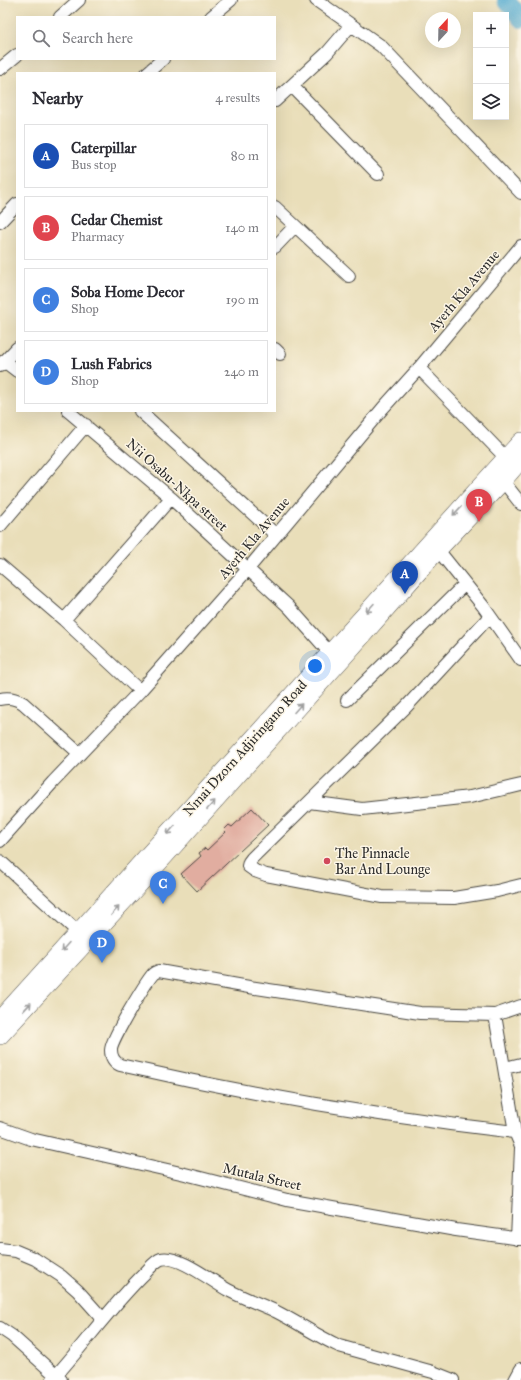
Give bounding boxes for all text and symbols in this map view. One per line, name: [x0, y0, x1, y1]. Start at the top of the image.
north arrow: [425, 12, 461, 48]
map controls: [473, 12, 509, 120]
button: +: [473, 12, 509, 48]
search box: [16, 16, 276, 60]
icon: search: [30, 27, 52, 49]
text: Search here: [62, 29, 133, 47]
button: −: [473, 48, 509, 84]
button: layers: [473, 84, 509, 120]
text: Nearby: [32, 88, 83, 109]
text: 4 results: [215, 90, 260, 106]
text: Caterpillar: [71, 139, 136, 157]
text: A: [42, 148, 50, 164]
text: 80 m: [231, 148, 259, 164]
text: Bus stop: [71, 157, 117, 173]
text: Cedar Chemist: [71, 211, 162, 229]
text: B: [42, 220, 50, 236]
text: 140 m: [225, 220, 259, 236]
text: Pharmacy: [71, 229, 124, 245]
street label: Ayerh Kla Avenue: [424, 246, 503, 336]
text: Soba Home Decor: [71, 283, 184, 301]
text: C: [42, 292, 50, 308]
text: 190 m: [226, 292, 259, 308]
text: Shop: [71, 301, 99, 317]
text: Lush Fabrics: [71, 355, 152, 373]
text: D: [41, 364, 51, 380]
text: 240 m: [224, 364, 259, 380]
text: Shop: [71, 373, 99, 389]
street label: Nii Osabu-Nkpa street: [123, 435, 231, 535]
pin: B: [466, 489, 492, 522]
street label: Ayerh Kla Avenue: [214, 493, 293, 583]
one-way arrow: [452, 506, 462, 516]
pin: A: [392, 561, 418, 594]
one-way arrow: [366, 603, 375, 613]
your location: [305, 656, 325, 676]
street label: Nmai Dzorn Adjiringano Road: [179, 677, 311, 819]
one-way arrow: [294, 703, 303, 713]
one-way arrow: [207, 799, 216, 810]
one-way arrow: [167, 825, 176, 835]
place label: The Pinnacle Bar And Lounge: [335, 845, 431, 878]
marker: The Pinnacle Bar And Lounge: [322, 856, 332, 866]
pin: C: [150, 871, 176, 904]
one-way arrow: [110, 906, 119, 917]
pin: D: [89, 930, 115, 963]
one-way arrow: [61, 941, 70, 951]
one-way arrow: [22, 1002, 31, 1012]
street label: Mutala Street: [221, 1160, 303, 1194]

